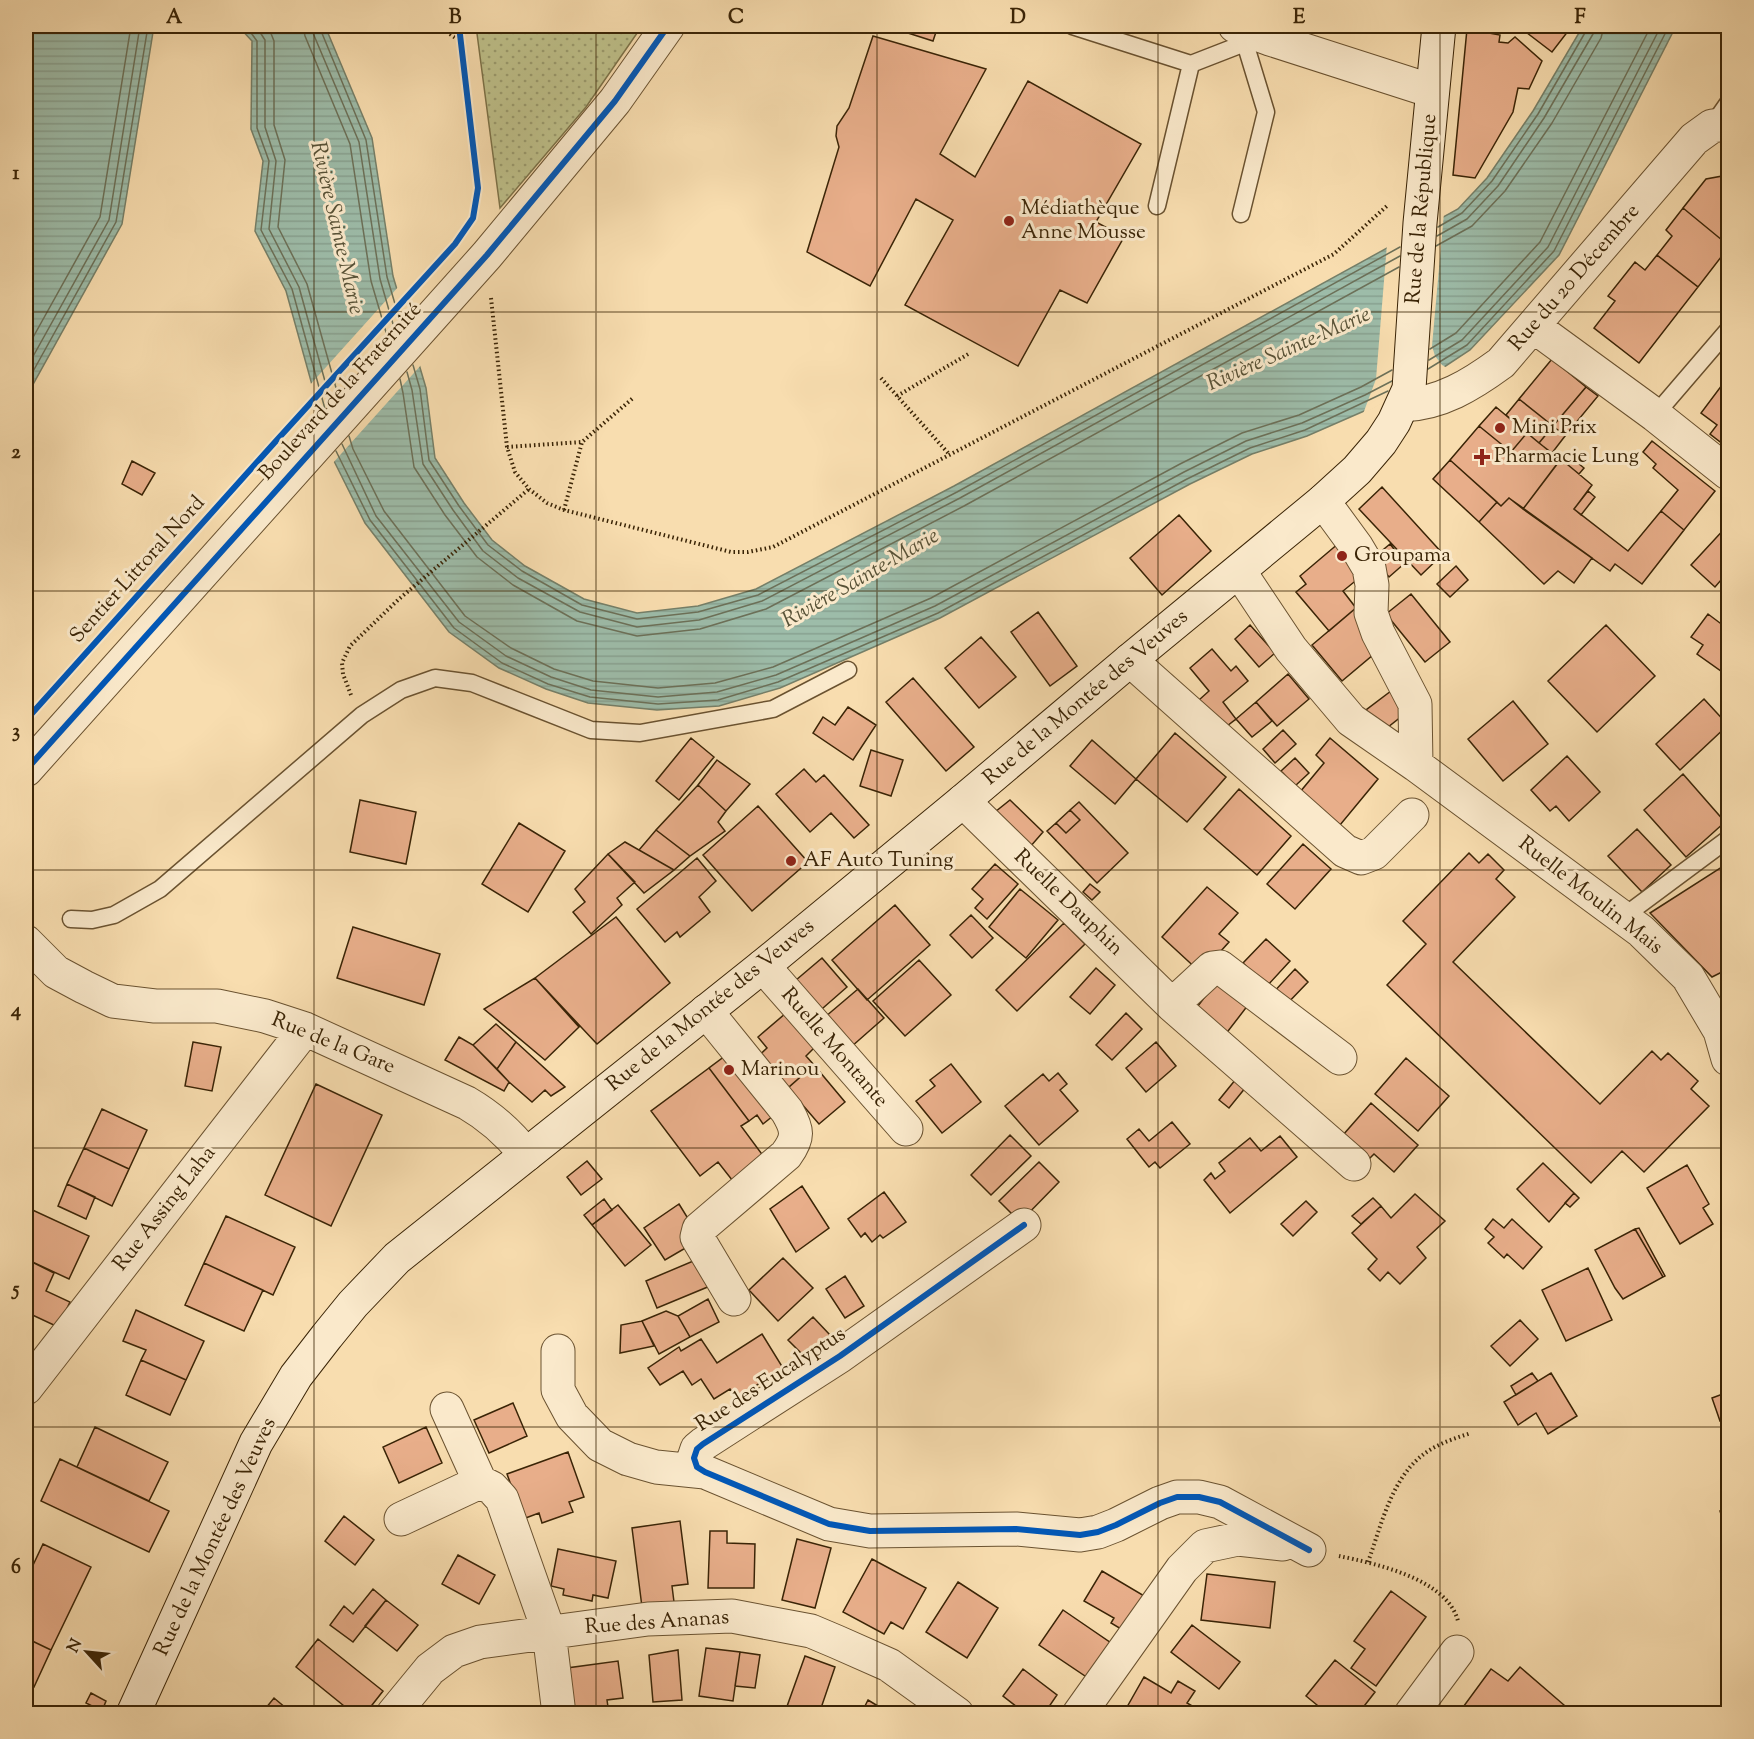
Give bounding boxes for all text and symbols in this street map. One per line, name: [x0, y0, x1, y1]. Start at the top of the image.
text: A: [166, 4, 183, 33]
text: B: [449, 4, 462, 33]
text: C: [728, 4, 744, 33]
text: D: [1010, 4, 1026, 33]
text: E: [1293, 4, 1306, 33]
text: F: [1574, 4, 1586, 33]
street label: Rue de la République: [1399, 113, 1445, 305]
water label: Rivière Sainte-Marie: [301, 138, 371, 318]
text: 1: [13, 160, 20, 189]
place label: Médiathèque Anne Mousse: [1021, 194, 1146, 248]
street label: Rue du 20 Décembre: [1503, 198, 1647, 358]
marker: Médiathèque Anne Mousse: [1002, 214, 1016, 228]
street label: Boulevard de la Fraternité: [253, 296, 429, 488]
water label: Rivière Sainte-Marie: [1202, 299, 1376, 401]
place label: Mini Prix: [1512, 413, 1597, 443]
marker: Mini Prix: [1493, 421, 1507, 435]
text: 2: [11, 439, 21, 468]
place label: Pharmacie Lung: [1494, 442, 1639, 472]
marker: Pharmacie Lung: [1475, 450, 1489, 464]
street label: Sentier Littoral Nord: [63, 489, 213, 651]
water label: Rivière Sainte-Marie: [777, 521, 946, 637]
place label: Groupama: [1354, 541, 1451, 571]
marker: Groupama: [1335, 549, 1349, 563]
street label: Rue de la Montée des Veuves: [977, 603, 1195, 793]
text: 3: [12, 718, 20, 747]
street label: Ruelle Moulin Mais: [1511, 830, 1669, 962]
street label: Ruelle Dauphin: [1006, 843, 1130, 963]
place label: AF Auto Tuning: [803, 846, 954, 876]
marker: AF Auto Tuning: [784, 854, 798, 868]
street label: Rue de la Montée des Veuves: [601, 913, 821, 1099]
street label: Ruelle Montante: [773, 981, 895, 1115]
text: 4: [10, 997, 21, 1026]
street label: Rue de la Gare: [267, 1006, 399, 1082]
place label: Marinou: [741, 1055, 819, 1085]
marker: Marinou: [722, 1063, 736, 1077]
street label: Rue Assing Laha: [107, 1140, 224, 1278]
text: 5: [11, 1276, 20, 1305]
street label: Rue des Eucalyptus: [690, 1320, 852, 1440]
street label: Rue de la Montée des Veuves: [147, 1413, 285, 1661]
text: 6: [11, 1554, 21, 1583]
street label: Rue des Ananas: [584, 1603, 730, 1643]
north arrow: [57, 1622, 117, 1682]
text: N: [63, 1635, 89, 1657]

